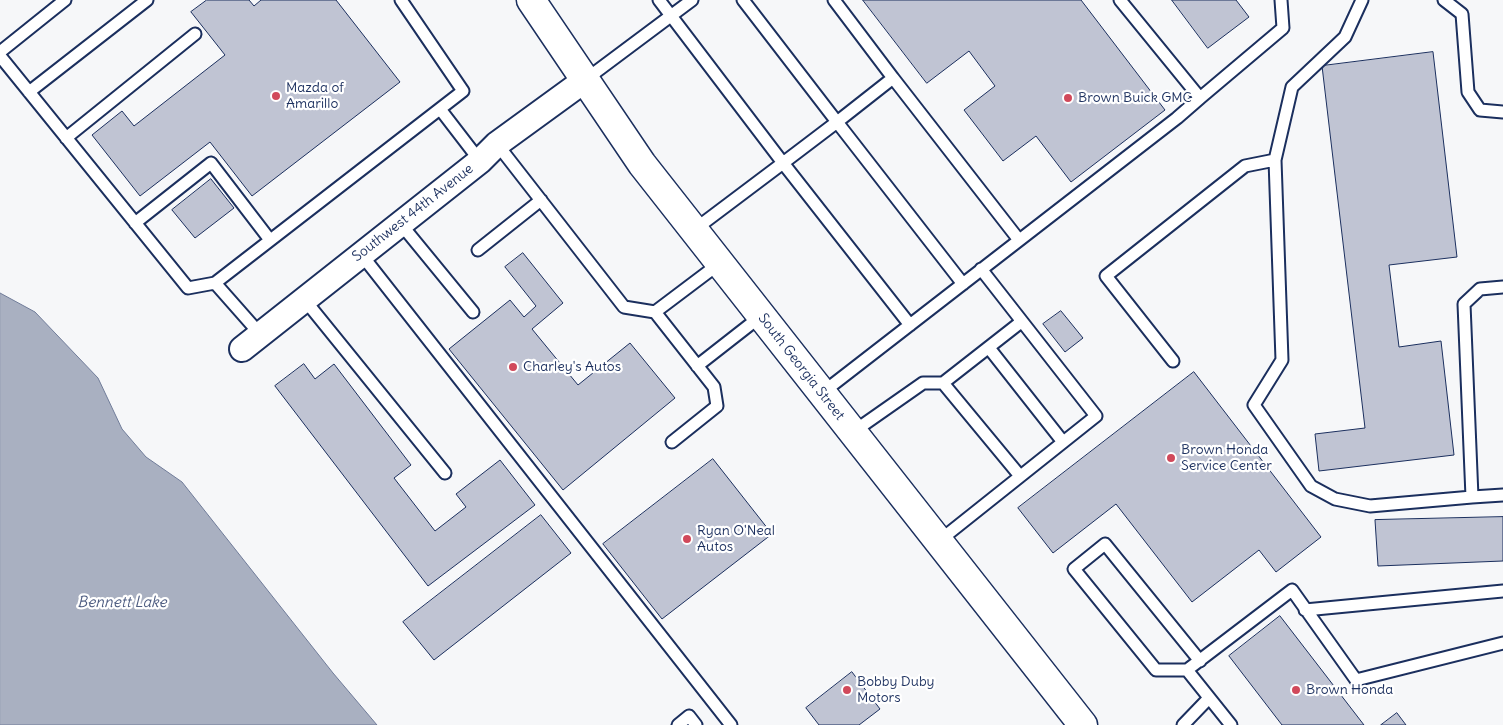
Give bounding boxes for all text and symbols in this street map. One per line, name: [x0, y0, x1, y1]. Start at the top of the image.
place label: Mazda of Amarillo: [286, 80, 344, 112]
marker: Mazda of Amarillo: [270, 90, 282, 102]
place label: Brown Buick GMC: [1078, 90, 1192, 106]
marker: Brown Buick GMC: [1062, 92, 1074, 104]
street label: Southwest 44th Avenue: [349, 161, 477, 265]
street label: South Georgia Street: [754, 310, 848, 424]
place label: Charley's Autos: [523, 359, 621, 375]
marker: Charley's Autos: [507, 361, 519, 373]
place label: Brown Honda Service Center: [1181, 442, 1272, 474]
marker: Brown Honda Service Center: [1165, 452, 1177, 464]
place label: Ryan O'Neal Autos: [697, 523, 775, 556]
marker: Ryan O'Neal Autos: [681, 533, 693, 545]
water label: Bennett Lake: [77, 594, 167, 612]
place label: Bobby Duby Motors: [857, 674, 935, 706]
place label: Brown Honda: [1306, 682, 1393, 698]
marker: Bobby Duby Motors: [841, 684, 853, 696]
marker: Brown Honda: [1290, 684, 1302, 696]

